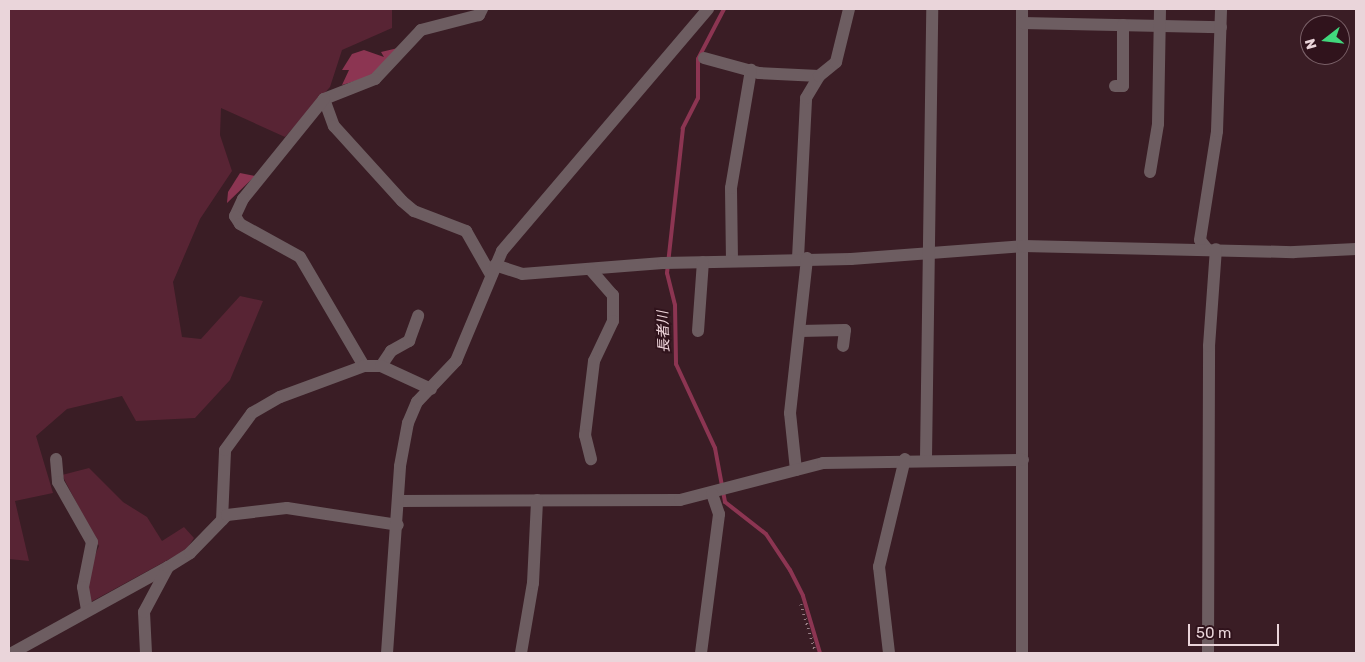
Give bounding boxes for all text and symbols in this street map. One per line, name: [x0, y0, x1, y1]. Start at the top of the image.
north arrow: [1300, 15, 1350, 65]
text: N: [1302, 37, 1321, 51]
water label: 長者川: [655, 311, 673, 353]
scale bar: [1190, 614, 1281, 646]
text: 50 m: [1196, 624, 1231, 642]

